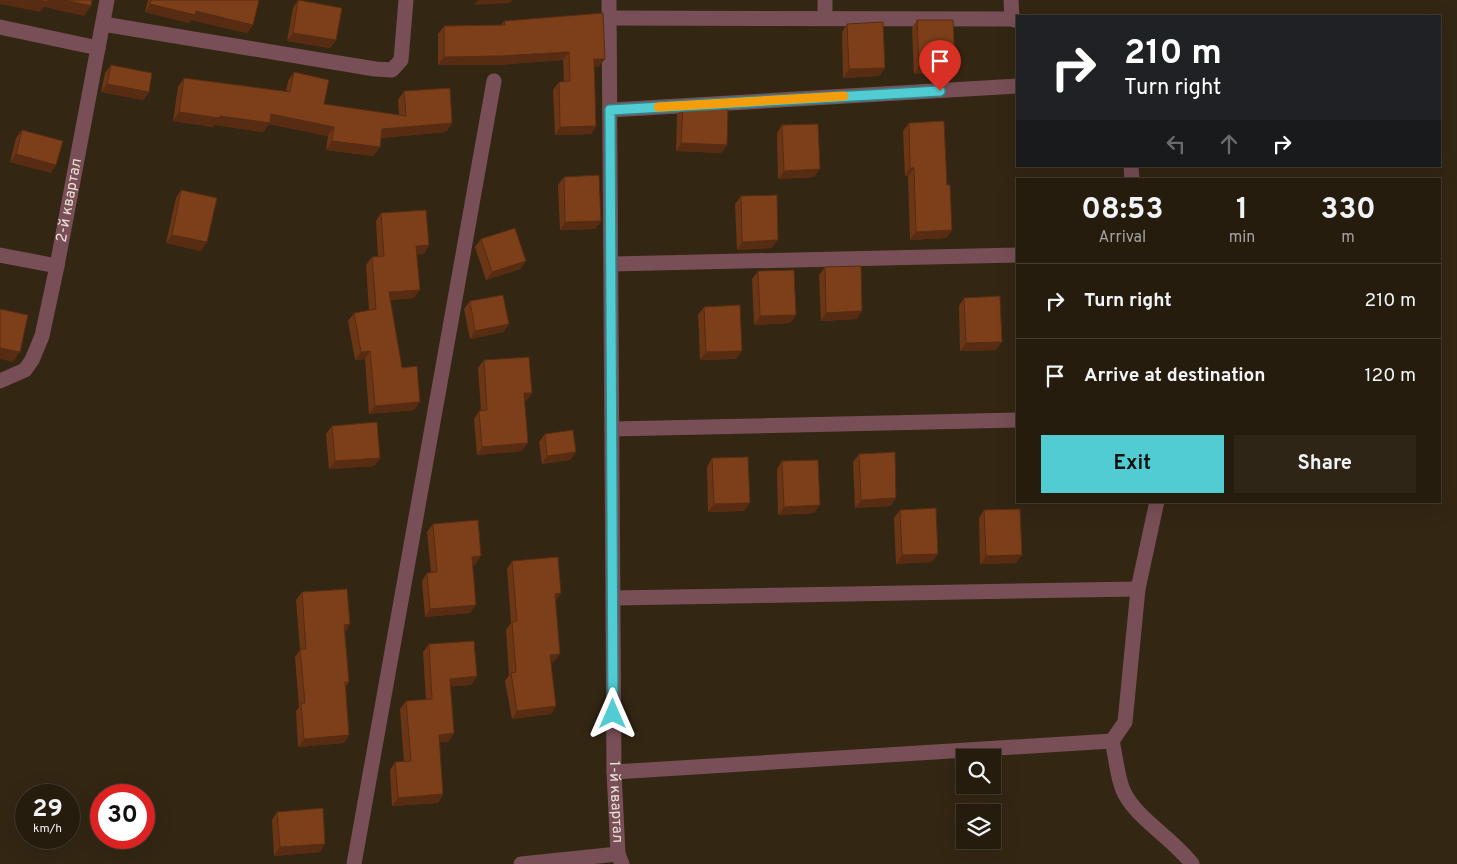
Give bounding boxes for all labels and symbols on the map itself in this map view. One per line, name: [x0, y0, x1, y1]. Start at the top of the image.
pin: [919, 40, 961, 91]
street label: 2-й квартал: [52, 157, 87, 244]
position arrow: [586, 687, 638, 739]
street label: 1-й квартал: [604, 761, 627, 844]
speed limit sign: 30: [90, 784, 155, 849]

